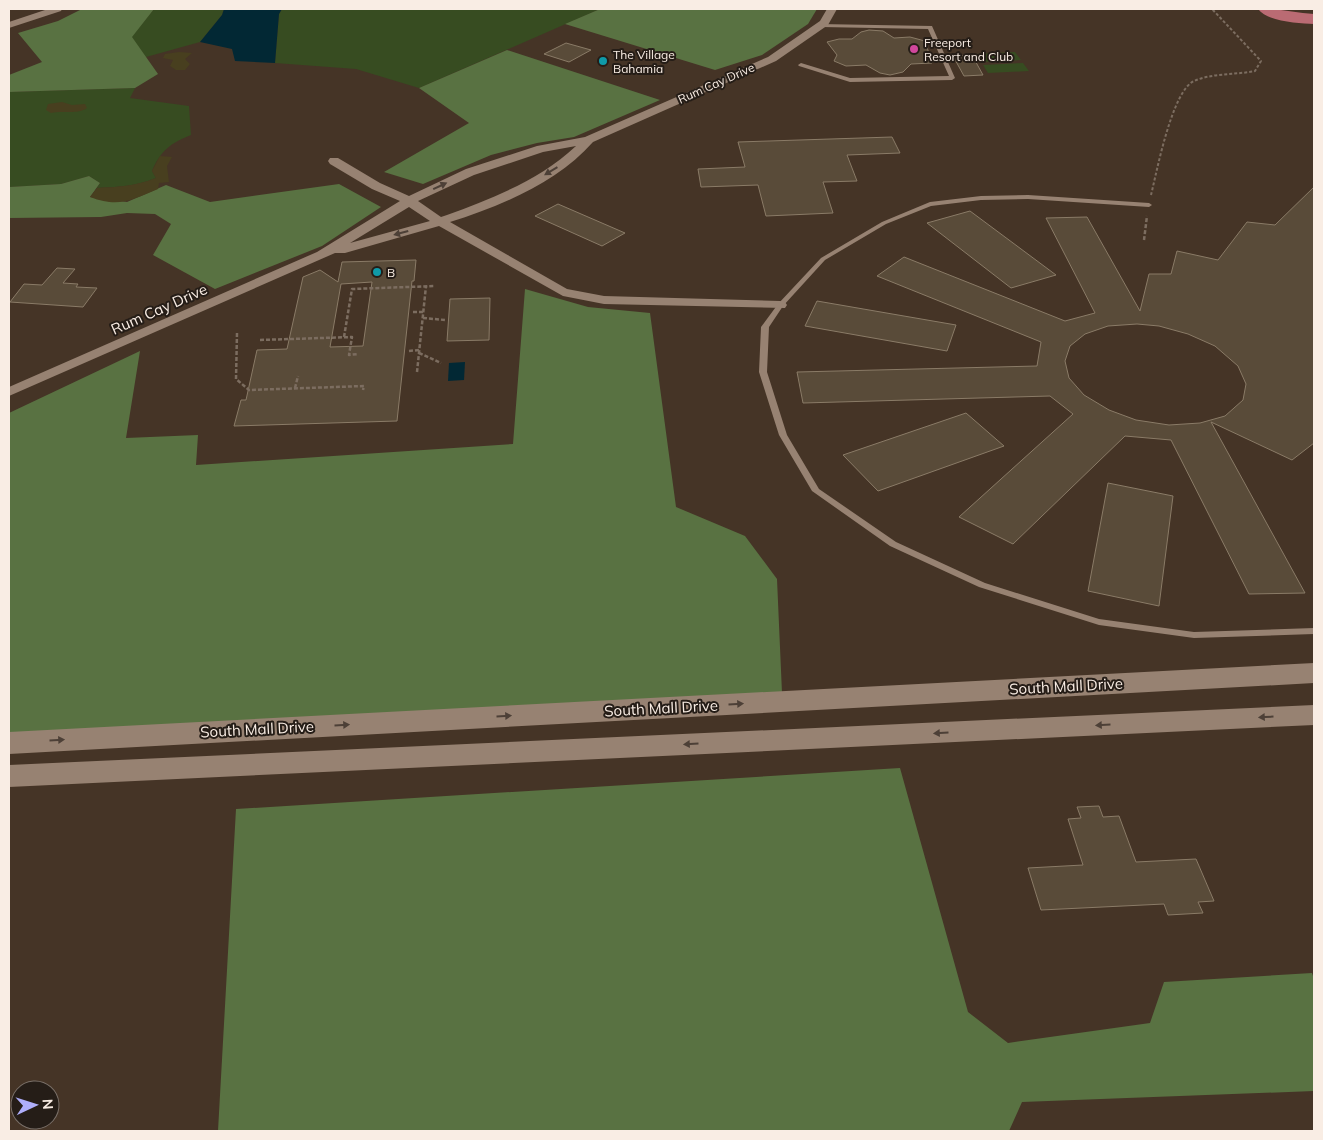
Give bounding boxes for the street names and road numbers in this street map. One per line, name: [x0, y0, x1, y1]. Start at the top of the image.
street label: Rum Cay Drive: [675, 59, 757, 107]
street label: Rum Cay Drive: [108, 279, 210, 339]
street label: South Mall Drive: [1009, 674, 1123, 698]
street label: South Mall Drive: [604, 696, 718, 720]
street label: South Mall Drive: [200, 717, 314, 741]

